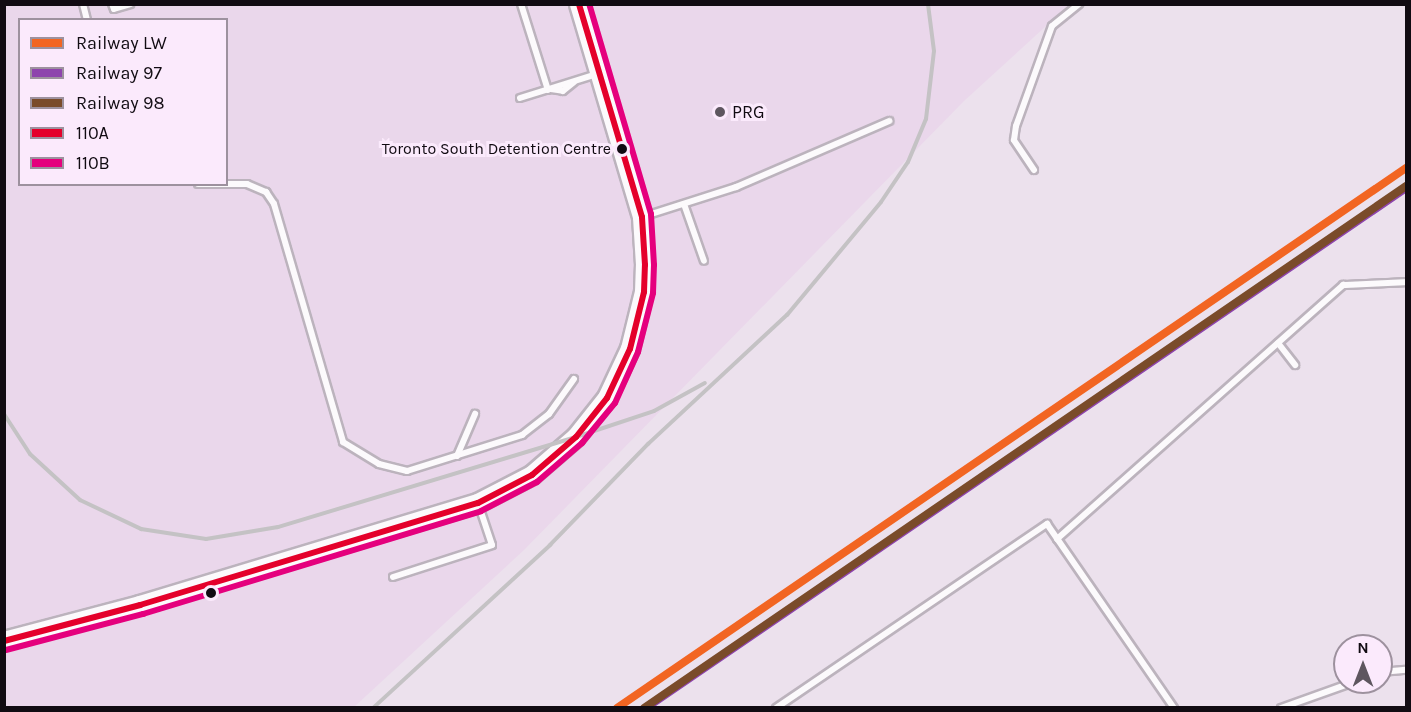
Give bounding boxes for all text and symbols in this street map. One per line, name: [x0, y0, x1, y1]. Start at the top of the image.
legend: [18, 18, 228, 186]
text: Railway LW: [76, 32, 167, 54]
text: Railway 97: [76, 62, 162, 84]
text: Railway 98: [76, 92, 164, 114]
place label: PRG: [732, 101, 765, 123]
marker: PRG: [713, 105, 727, 119]
text: 110A: [76, 122, 109, 144]
place label: Toronto South Detention Centre: [382, 139, 611, 159]
marker: Toronto South Detention Centre: [616, 143, 628, 155]
text: 110B: [76, 152, 110, 174]
unlabelled marker: [205, 587, 217, 599]
north arrow: [1333, 634, 1393, 694]
text: N: [1357, 638, 1369, 657]

